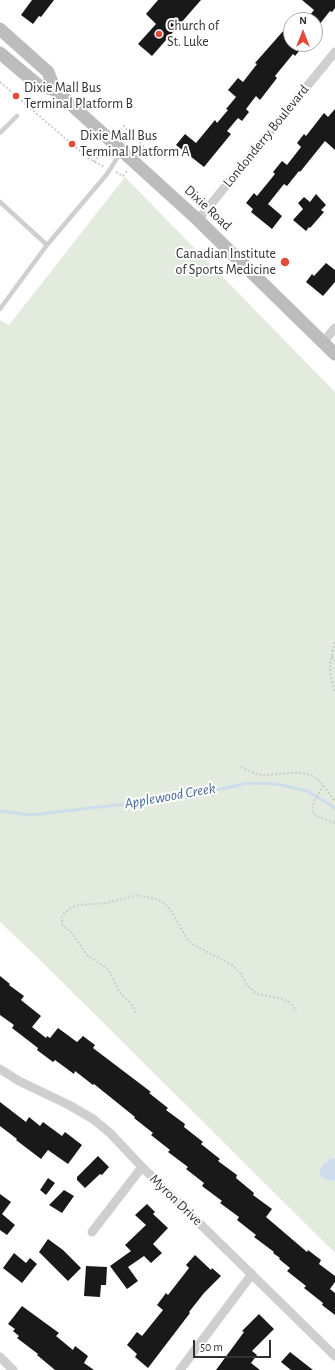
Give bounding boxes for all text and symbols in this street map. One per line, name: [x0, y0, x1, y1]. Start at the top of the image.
north arrow: [283, 12, 323, 52]
text: N: [299, 15, 307, 26]
place label: Church of St. Luke: [167, 18, 219, 50]
marker: Church of St. Luke: [154, 29, 164, 39]
place label: Dixie Mall Bus Terminal Platform B: [24, 80, 133, 112]
street label: Londonderry Boulevard: [219, 81, 313, 191]
marker: Dixie Mall Bus Terminal Platform B: [11, 91, 21, 101]
place label: Dixie Mall Bus Terminal Platform A: [80, 128, 189, 160]
marker: Dixie Mall Bus Terminal Platform A: [67, 139, 77, 149]
street label: Dixie Road: [181, 182, 235, 234]
place label: Canadian Institute of Sports Medicine: [176, 246, 276, 278]
marker: Canadian Institute of Sports Medicine: [279, 256, 291, 268]
water label: Applewood Creek: [123, 779, 217, 813]
street label: Myron Drive: [146, 1171, 206, 1229]
scale bar: [195, 1332, 273, 1358]
text: 50 m: [200, 1341, 223, 1353]

